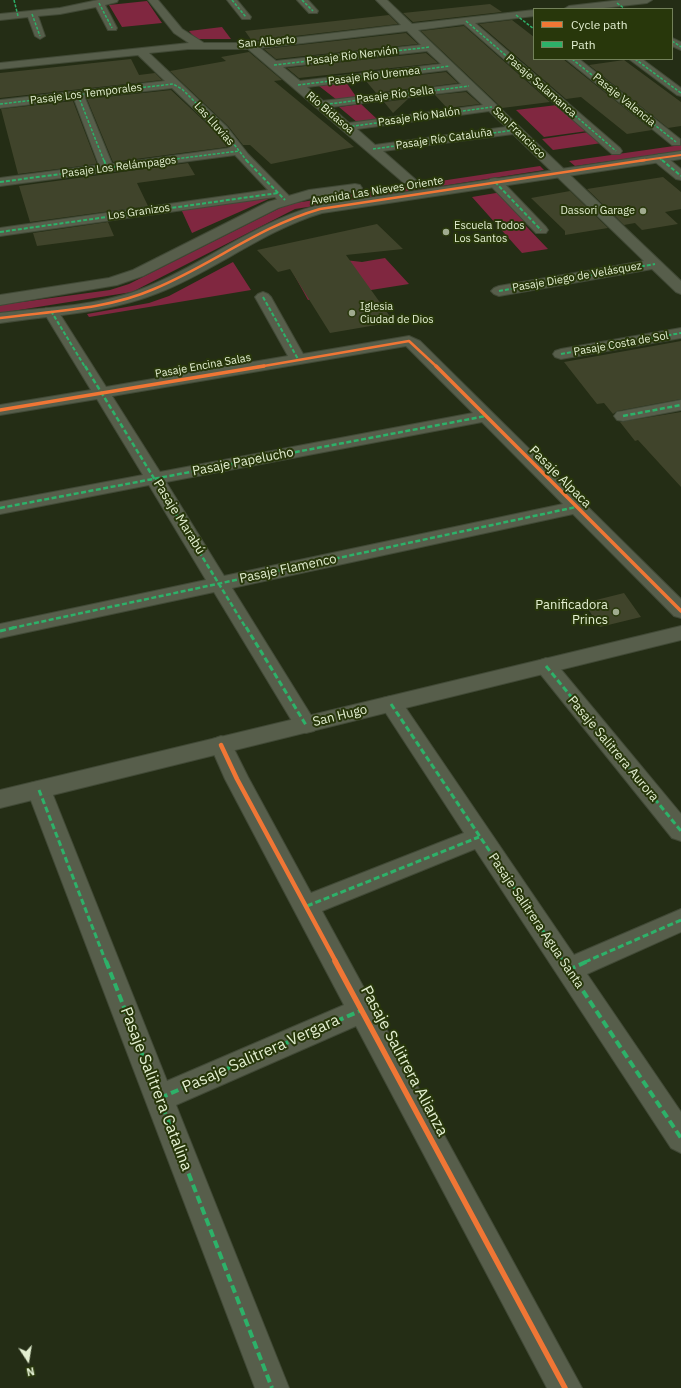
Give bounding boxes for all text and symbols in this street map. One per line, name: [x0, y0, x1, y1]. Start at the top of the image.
legend: [533, 8, 673, 60]
text: Cycle path: [571, 17, 628, 32]
street label: San Alberto: [238, 33, 296, 51]
text: Path: [571, 37, 596, 52]
street label: Pasaje Río Nervión: [305, 44, 399, 68]
street label: Pasaje Salamanca: [503, 52, 579, 120]
street label: Pasaje Río Uremea: [327, 64, 421, 88]
street label: Pasaje Valencia: [590, 71, 658, 129]
street label: Pasaje Los Temporales: [29, 81, 143, 107]
street label: Pasaje Río Sella: [356, 84, 434, 106]
street label: Río Bidasoa: [303, 89, 357, 137]
street label: Las Lluvias: [191, 100, 237, 148]
street label: San Francisco: [490, 104, 548, 162]
street label: Pasaje Río Nalón: [377, 105, 461, 129]
street label: Pasaje Río Cataluña: [395, 126, 493, 152]
street label: Pasaje Los Relámpagos: [61, 153, 177, 181]
street label: Avenida Las Nieves Oriente: [310, 174, 444, 208]
street label: Los Granizos: [107, 201, 171, 223]
place label: Dassori Garage: [560, 204, 635, 218]
marker: Dassori Garage: [638, 206, 648, 216]
place label: Escuela Todos Los Santos: [454, 219, 525, 245]
marker: Escuela Todos Los Santos: [441, 227, 451, 237]
street label: Pasaje Diego de Velásquez: [511, 259, 643, 295]
place label: Iglesia Ciudad de Dios: [360, 300, 434, 326]
marker: Iglesia Ciudad de Dios: [347, 308, 357, 318]
street label: Pasaje Costa de Sol: [572, 329, 670, 359]
street label: Pasaje Encina Salas: [154, 351, 252, 381]
street label: Pasaje Alpaca: [526, 443, 594, 511]
street label: Pasaje Papelucho: [191, 445, 295, 479]
street label: Pasaje Marabú: [150, 477, 208, 557]
street label: Pasaje Flamenco: [238, 551, 338, 587]
place label: Panificadora Princs: [535, 597, 608, 628]
marker: Panificadora Princs: [611, 607, 621, 617]
street label: Pasaje Salitrera Aurora: [564, 693, 662, 805]
street label: San Hugo: [311, 702, 369, 730]
street label: Pasaje Salitrera Agua Santa: [485, 850, 587, 992]
street label: Pasaje Salitrera Alianza: [356, 982, 452, 1140]
street label: Pasaje Salitrera Catalina: [116, 1004, 196, 1174]
street label: Pasaje Salitrera Vergara: [179, 1011, 343, 1097]
north arrow: [8, 1340, 48, 1380]
text: N: [25, 1364, 36, 1379]

